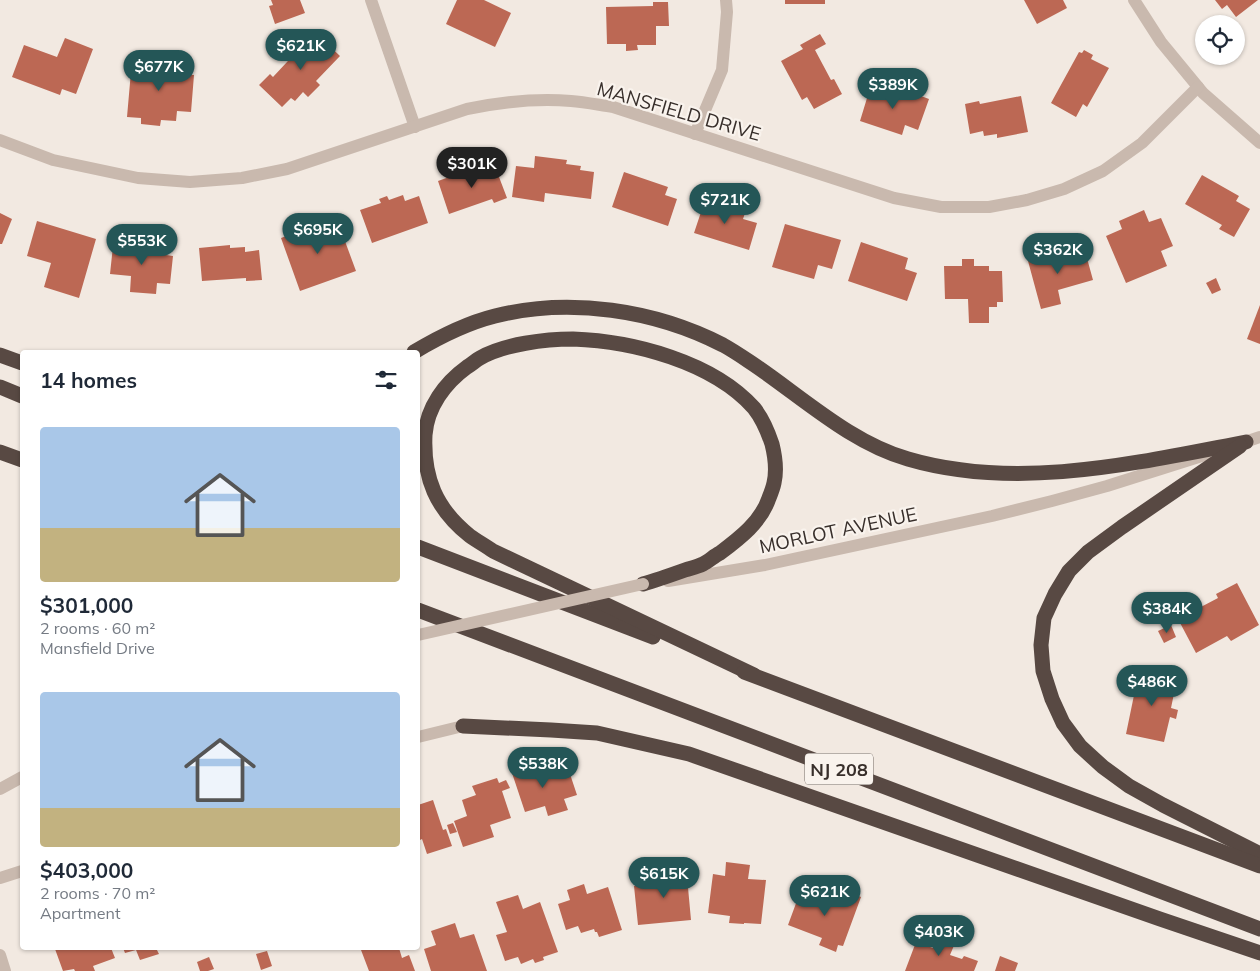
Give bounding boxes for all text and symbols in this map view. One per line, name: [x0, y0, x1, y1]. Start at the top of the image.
map controls: [1195, 15, 1245, 65]
button: locate: [1195, 15, 1245, 65]
pin: $621K: [266, 28, 336, 71]
text: $621K: [276, 35, 326, 55]
pin: $677K: [124, 49, 194, 92]
text: $677K: [134, 56, 184, 76]
pin: $389K: [858, 68, 928, 110]
text: $389K: [868, 74, 918, 94]
street label: MANSFIELD DRIVE: [594, 76, 764, 146]
pin: $301K: [437, 146, 507, 189]
text: $301K: [447, 153, 497, 173]
pin: $721K: [690, 182, 760, 225]
text: $721K: [700, 189, 750, 209]
pin: $695K: [283, 212, 353, 255]
text: $695K: [293, 219, 343, 239]
pin: $553K: [107, 224, 177, 266]
text: $553K: [117, 230, 167, 250]
pin: $362K: [1023, 232, 1093, 275]
text: $362K: [1033, 239, 1083, 259]
icon: filters: [372, 366, 400, 394]
text: 14 homes: [40, 367, 137, 393]
icon: home: [175, 460, 265, 550]
street label: MORLOT AVENUE: [757, 502, 919, 558]
text: $301,000: [40, 592, 133, 618]
pin: $384K: [1132, 592, 1202, 634]
text: $384K: [1142, 598, 1192, 618]
text: 2 rooms · 60 m²: [40, 618, 155, 638]
text: Mansfield Drive: [40, 638, 155, 658]
pin: $486K: [1117, 664, 1187, 707]
text: $486K: [1127, 671, 1177, 691]
icon: home: [175, 725, 265, 815]
pin: $538K: [508, 746, 578, 789]
text: $538K: [518, 753, 568, 773]
road number: NJ 208: [805, 754, 873, 784]
pin: $615K: [629, 856, 699, 899]
text: $403,000: [40, 857, 133, 883]
text: $615K: [639, 863, 689, 883]
pin: $621K: [790, 874, 860, 917]
text: $621K: [800, 881, 850, 901]
text: 2 rooms · 70 m²: [40, 883, 155, 903]
text: Apartment: [40, 903, 121, 923]
pin: $403K: [904, 914, 974, 957]
text: $403K: [914, 921, 964, 941]

